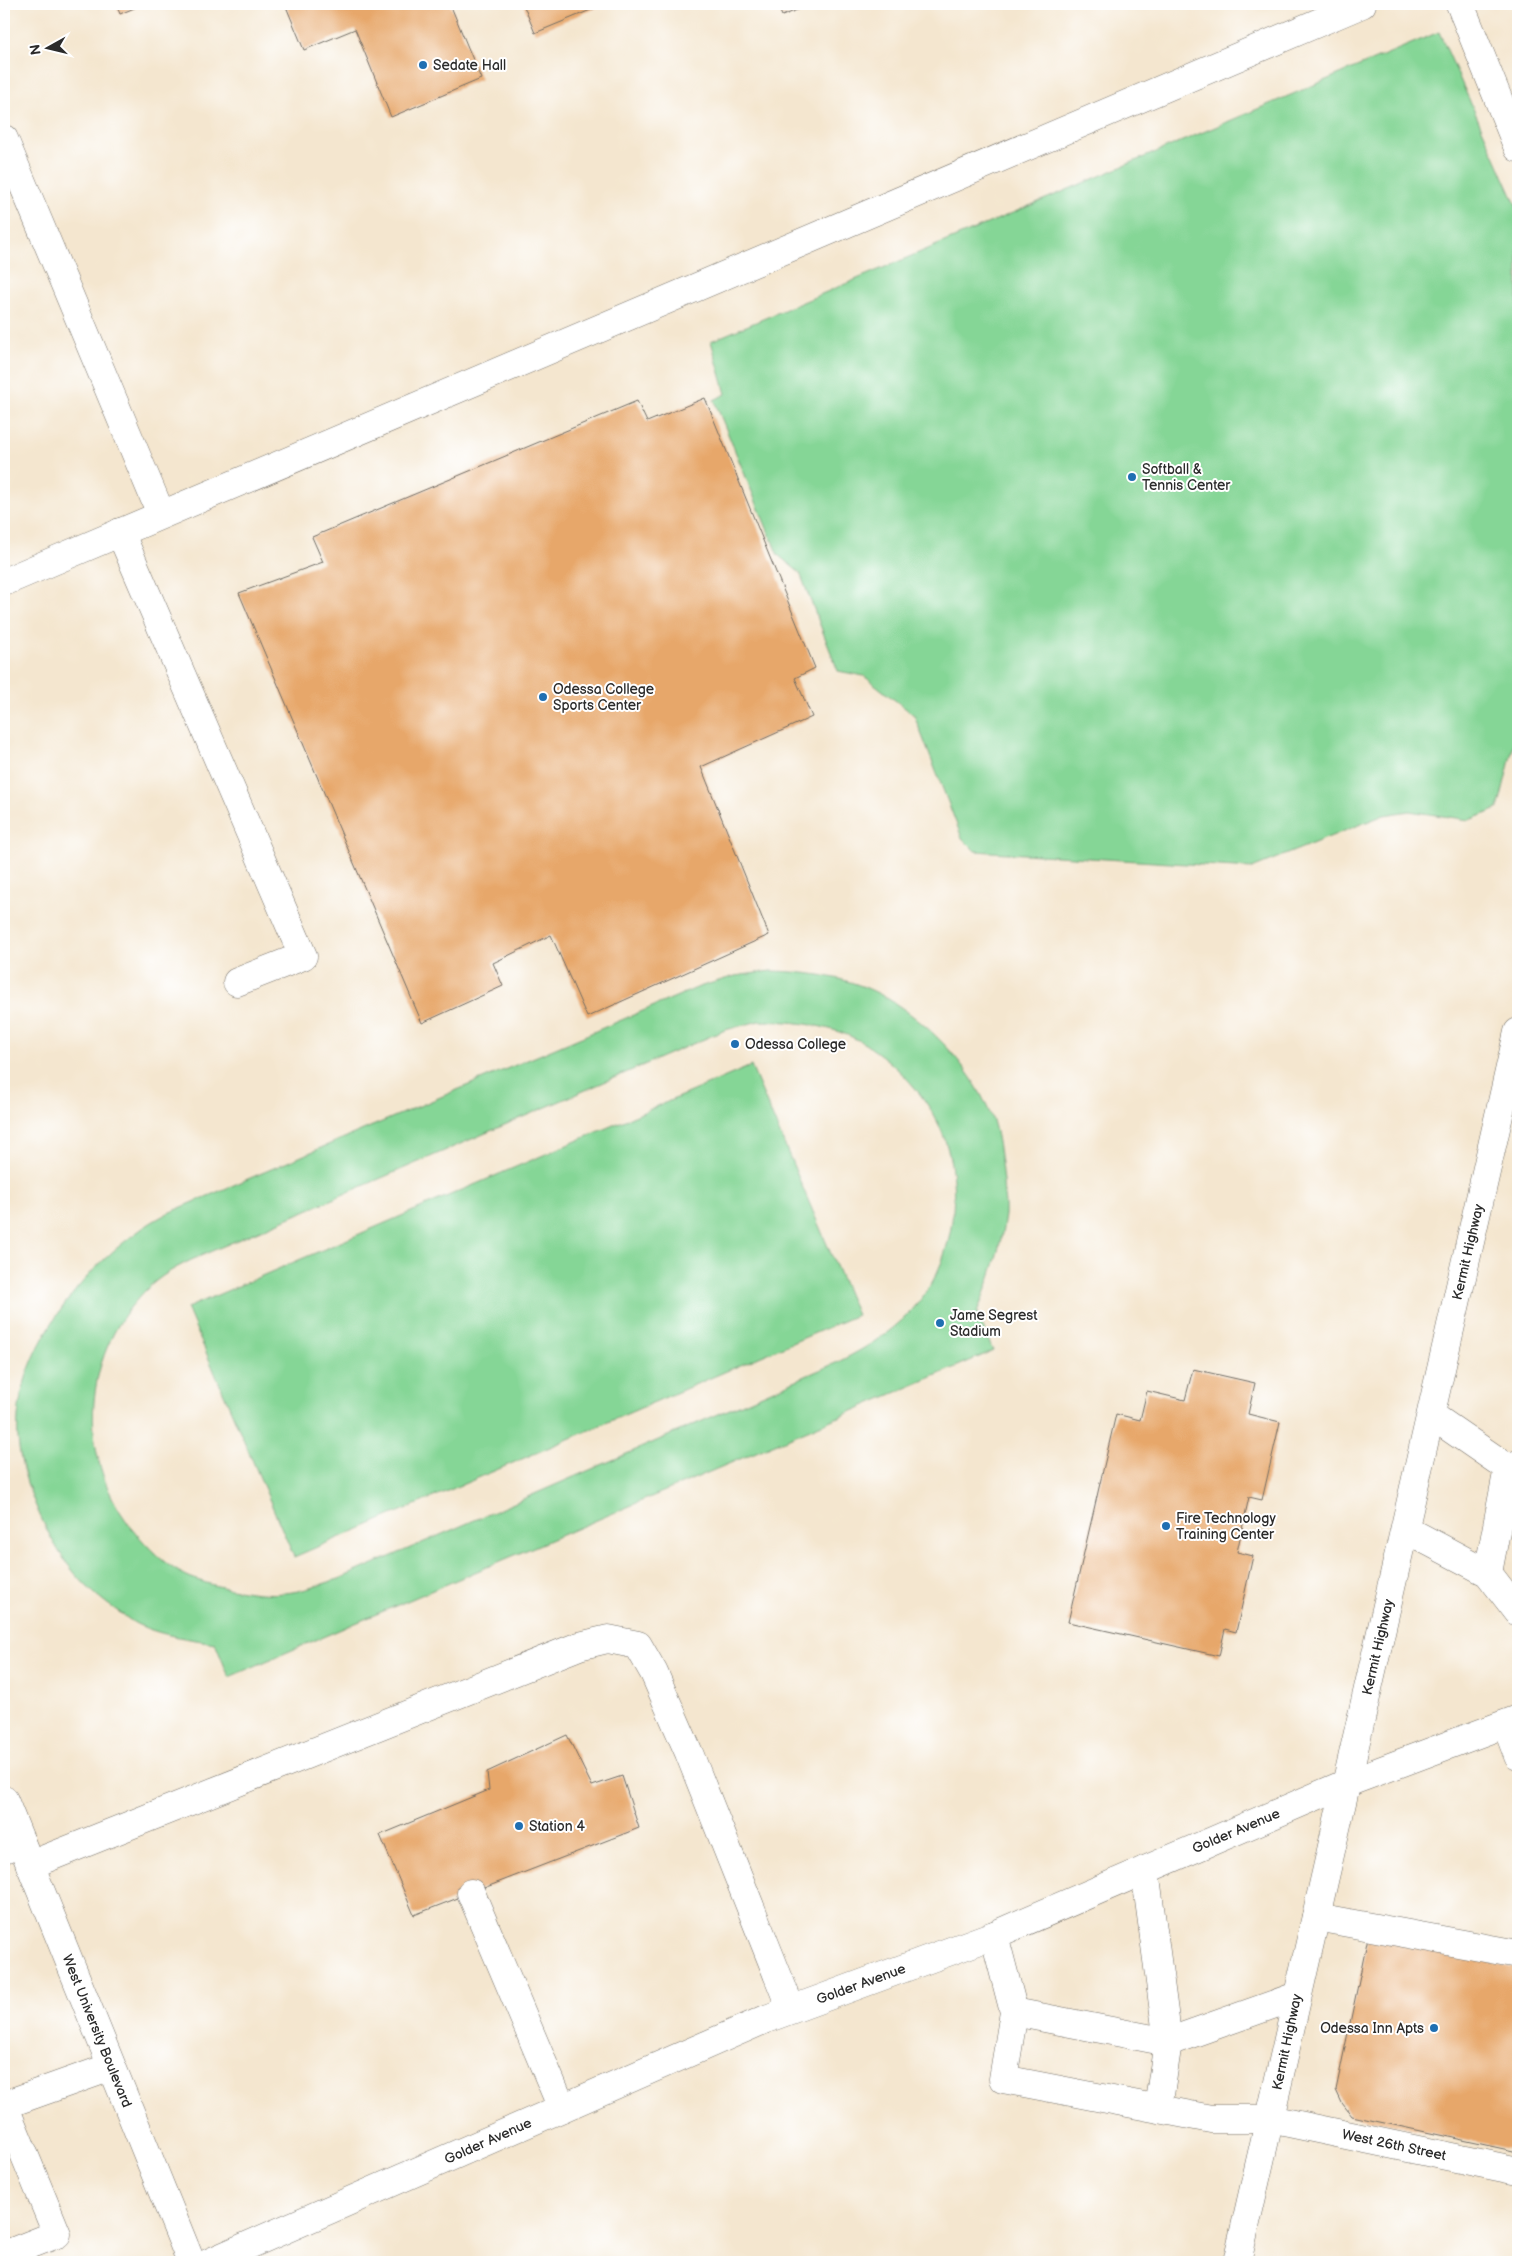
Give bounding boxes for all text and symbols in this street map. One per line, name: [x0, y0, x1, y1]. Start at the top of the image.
north arrow: [22, 22, 72, 72]
text: N: [26, 43, 45, 56]
place label: Sedate Hall: [433, 57, 506, 74]
marker: Sedate Hall: [417, 59, 429, 71]
place label: Softball & Tennis Center: [1142, 461, 1231, 494]
marker: Softball & Tennis Center: [1126, 471, 1138, 483]
place label: Odessa College Sports Center: [553, 681, 654, 714]
marker: Odessa College Sports Center: [537, 691, 549, 703]
place label: Odessa College: [745, 1036, 846, 1053]
marker: Odessa College: [729, 1038, 741, 1050]
street label: Kermit Highway: [1449, 1202, 1487, 1302]
place label: Jame Segrest Stadium: [950, 1307, 1038, 1340]
marker: Jame Segrest Stadium: [934, 1317, 946, 1329]
place label: Fire Technology Training Center: [1176, 1510, 1276, 1543]
marker: Fire Technology Training Center: [1160, 1520, 1172, 1532]
street label: Kermit Highway: [1359, 1597, 1397, 1697]
street label: Golder Avenue: [1190, 1805, 1282, 1857]
place label: Station 4: [529, 1818, 585, 1835]
marker: Station 4: [513, 1820, 525, 1832]
street label: West University Boulevard: [58, 1952, 136, 2110]
street label: Golder Avenue: [814, 1960, 908, 2008]
street label: Kermit Highway: [1269, 1992, 1306, 2092]
place label: Odessa Inn Apts: [1320, 2020, 1424, 2037]
marker: Odessa Inn Apts: [1428, 2022, 1440, 2034]
street label: Golder Avenue: [442, 2114, 534, 2168]
street label: West 26th Street: [1340, 2126, 1448, 2164]

